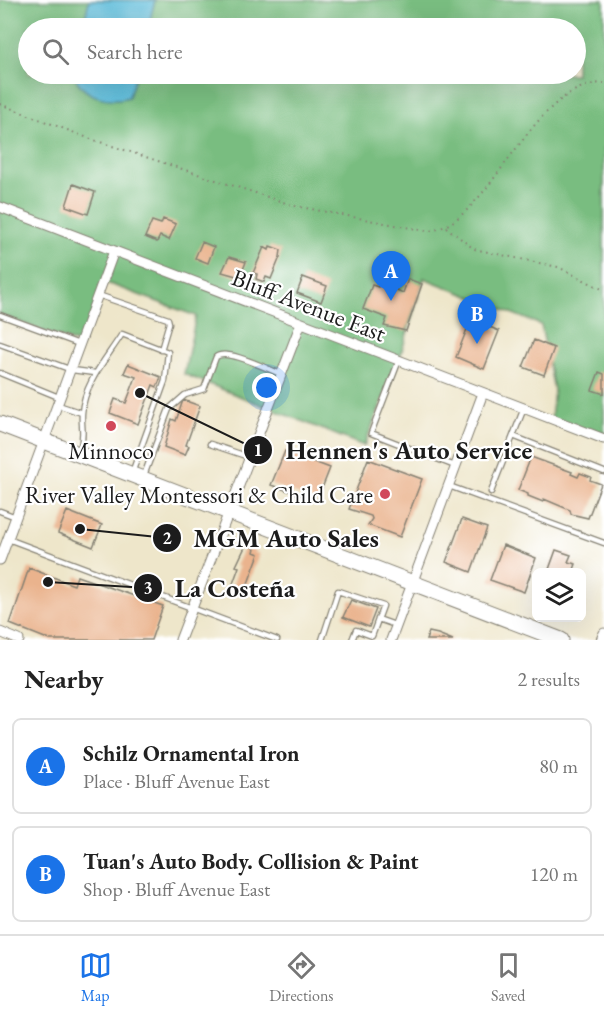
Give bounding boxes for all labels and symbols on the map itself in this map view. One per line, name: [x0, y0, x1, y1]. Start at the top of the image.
pin: A: [372, 252, 410, 301]
street label: Bluff Avenue East: [228, 262, 390, 348]
pin: B: [458, 294, 496, 344]
your location: [252, 373, 281, 402]
marker: Minnoco: [104, 419, 118, 433]
callout: Hennen's Auto Service: [243, 428, 544, 472]
text: Hennen's Auto Service: [286, 433, 532, 467]
place label: Minnoco: [68, 435, 154, 466]
text: 1: [253, 438, 263, 461]
place label: River Valley Montessori & Child Care: [25, 479, 373, 510]
marker: River Valley Montessori & Child Care: [378, 487, 392, 501]
callout: MGM Auto Sales: [152, 516, 391, 560]
text: MGM Auto Sales: [193, 521, 379, 555]
text: 2: [162, 526, 172, 549]
callout: La Costeña: [133, 566, 307, 610]
text: La Costeña: [175, 571, 296, 605]
text: 3: [143, 576, 153, 599]

